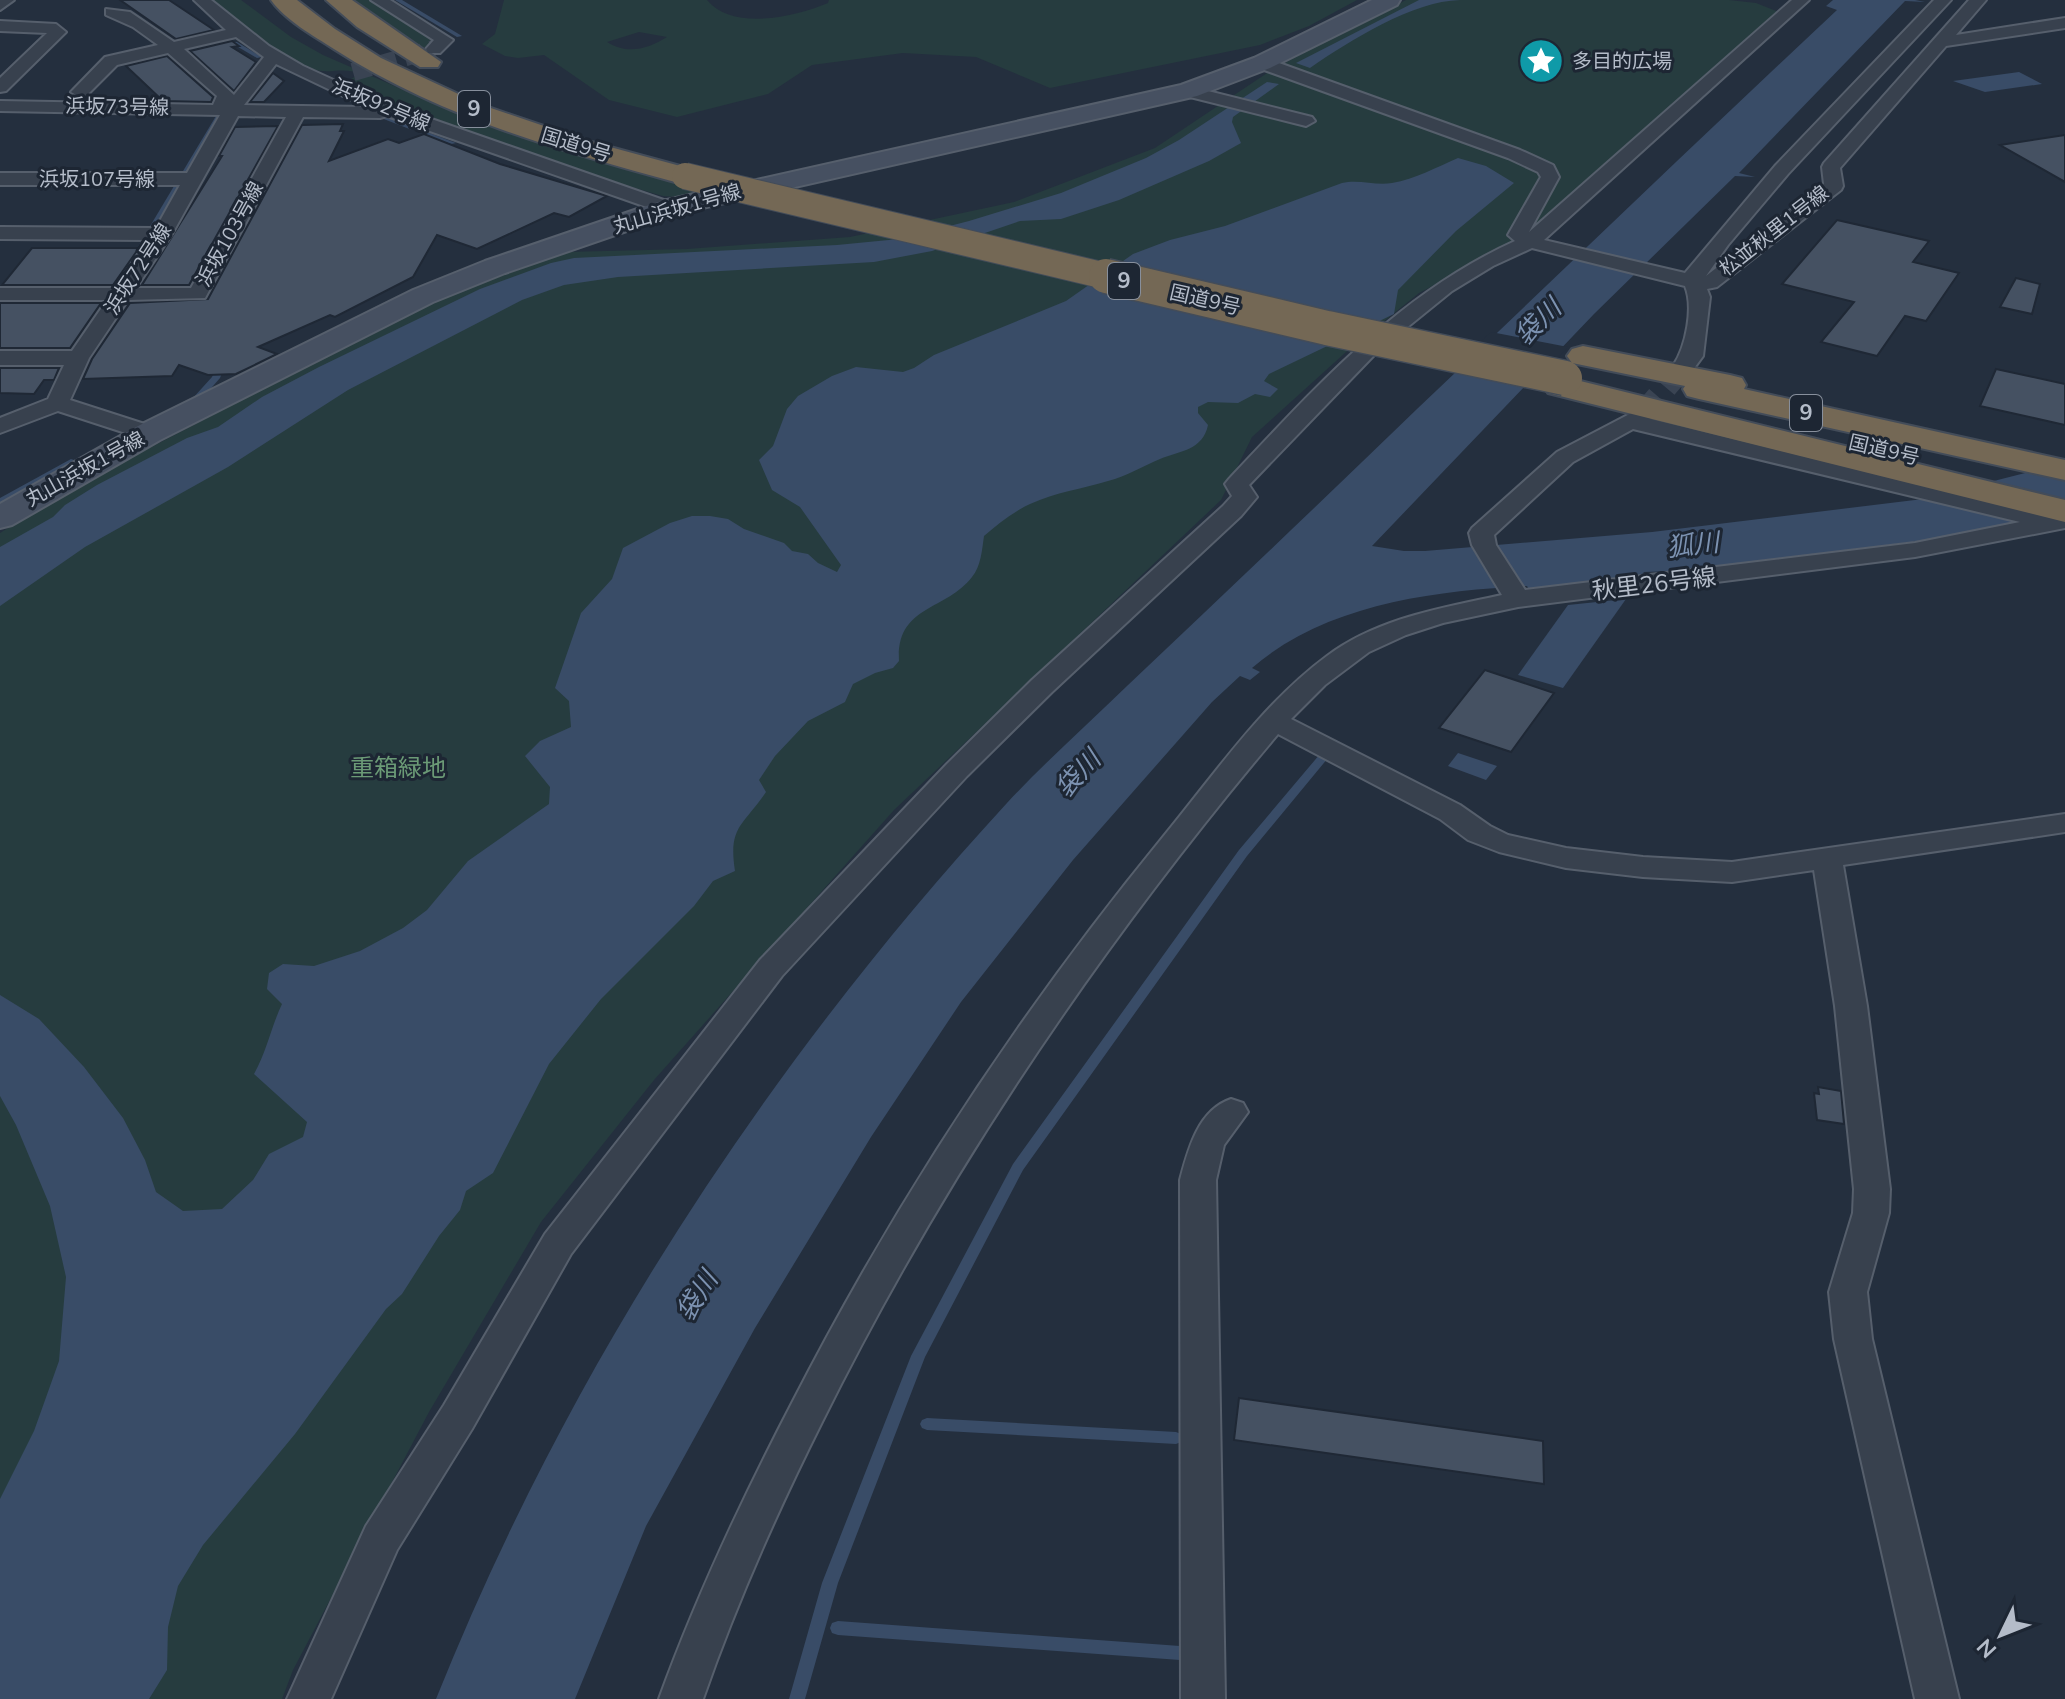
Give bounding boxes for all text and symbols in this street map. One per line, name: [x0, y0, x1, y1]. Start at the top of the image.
place icon: 多目的広場: [1517, 37, 1565, 85]
place label: 多目的広場: [1572, 48, 1672, 75]
street label: 浜坂92号線: [328, 72, 434, 138]
road number: 9: [458, 91, 490, 127]
street label: 浜坂73号線: [65, 93, 169, 121]
street label: 国道9号: [538, 122, 614, 168]
street label: 浜坂107号線: [39, 166, 155, 193]
street label: 浜坂103号線: [190, 177, 270, 291]
street label: 丸山浜坂1号線: [610, 178, 744, 240]
street label: 松並秋里1号線: [1714, 180, 1834, 282]
street label: 浜坂72号線: [98, 218, 178, 320]
road number: 9: [1108, 263, 1140, 299]
street label: 国道9号: [1167, 279, 1243, 321]
water label: 袋川: [1507, 289, 1571, 353]
road number: 9: [1790, 395, 1822, 431]
street label: 丸山浜坂1号線: [21, 425, 149, 513]
street label: 国道9号: [1846, 429, 1922, 471]
water label: 狐川: [1665, 525, 1724, 565]
street label: 秋里26号線: [1590, 561, 1718, 607]
water label: 袋川: [1047, 741, 1111, 805]
park label: 重箱緑地: [350, 752, 446, 784]
water label: 袋川: [668, 1262, 727, 1327]
north arrow: [1961, 1595, 2041, 1675]
text: N: [1971, 1632, 2004, 1664]

